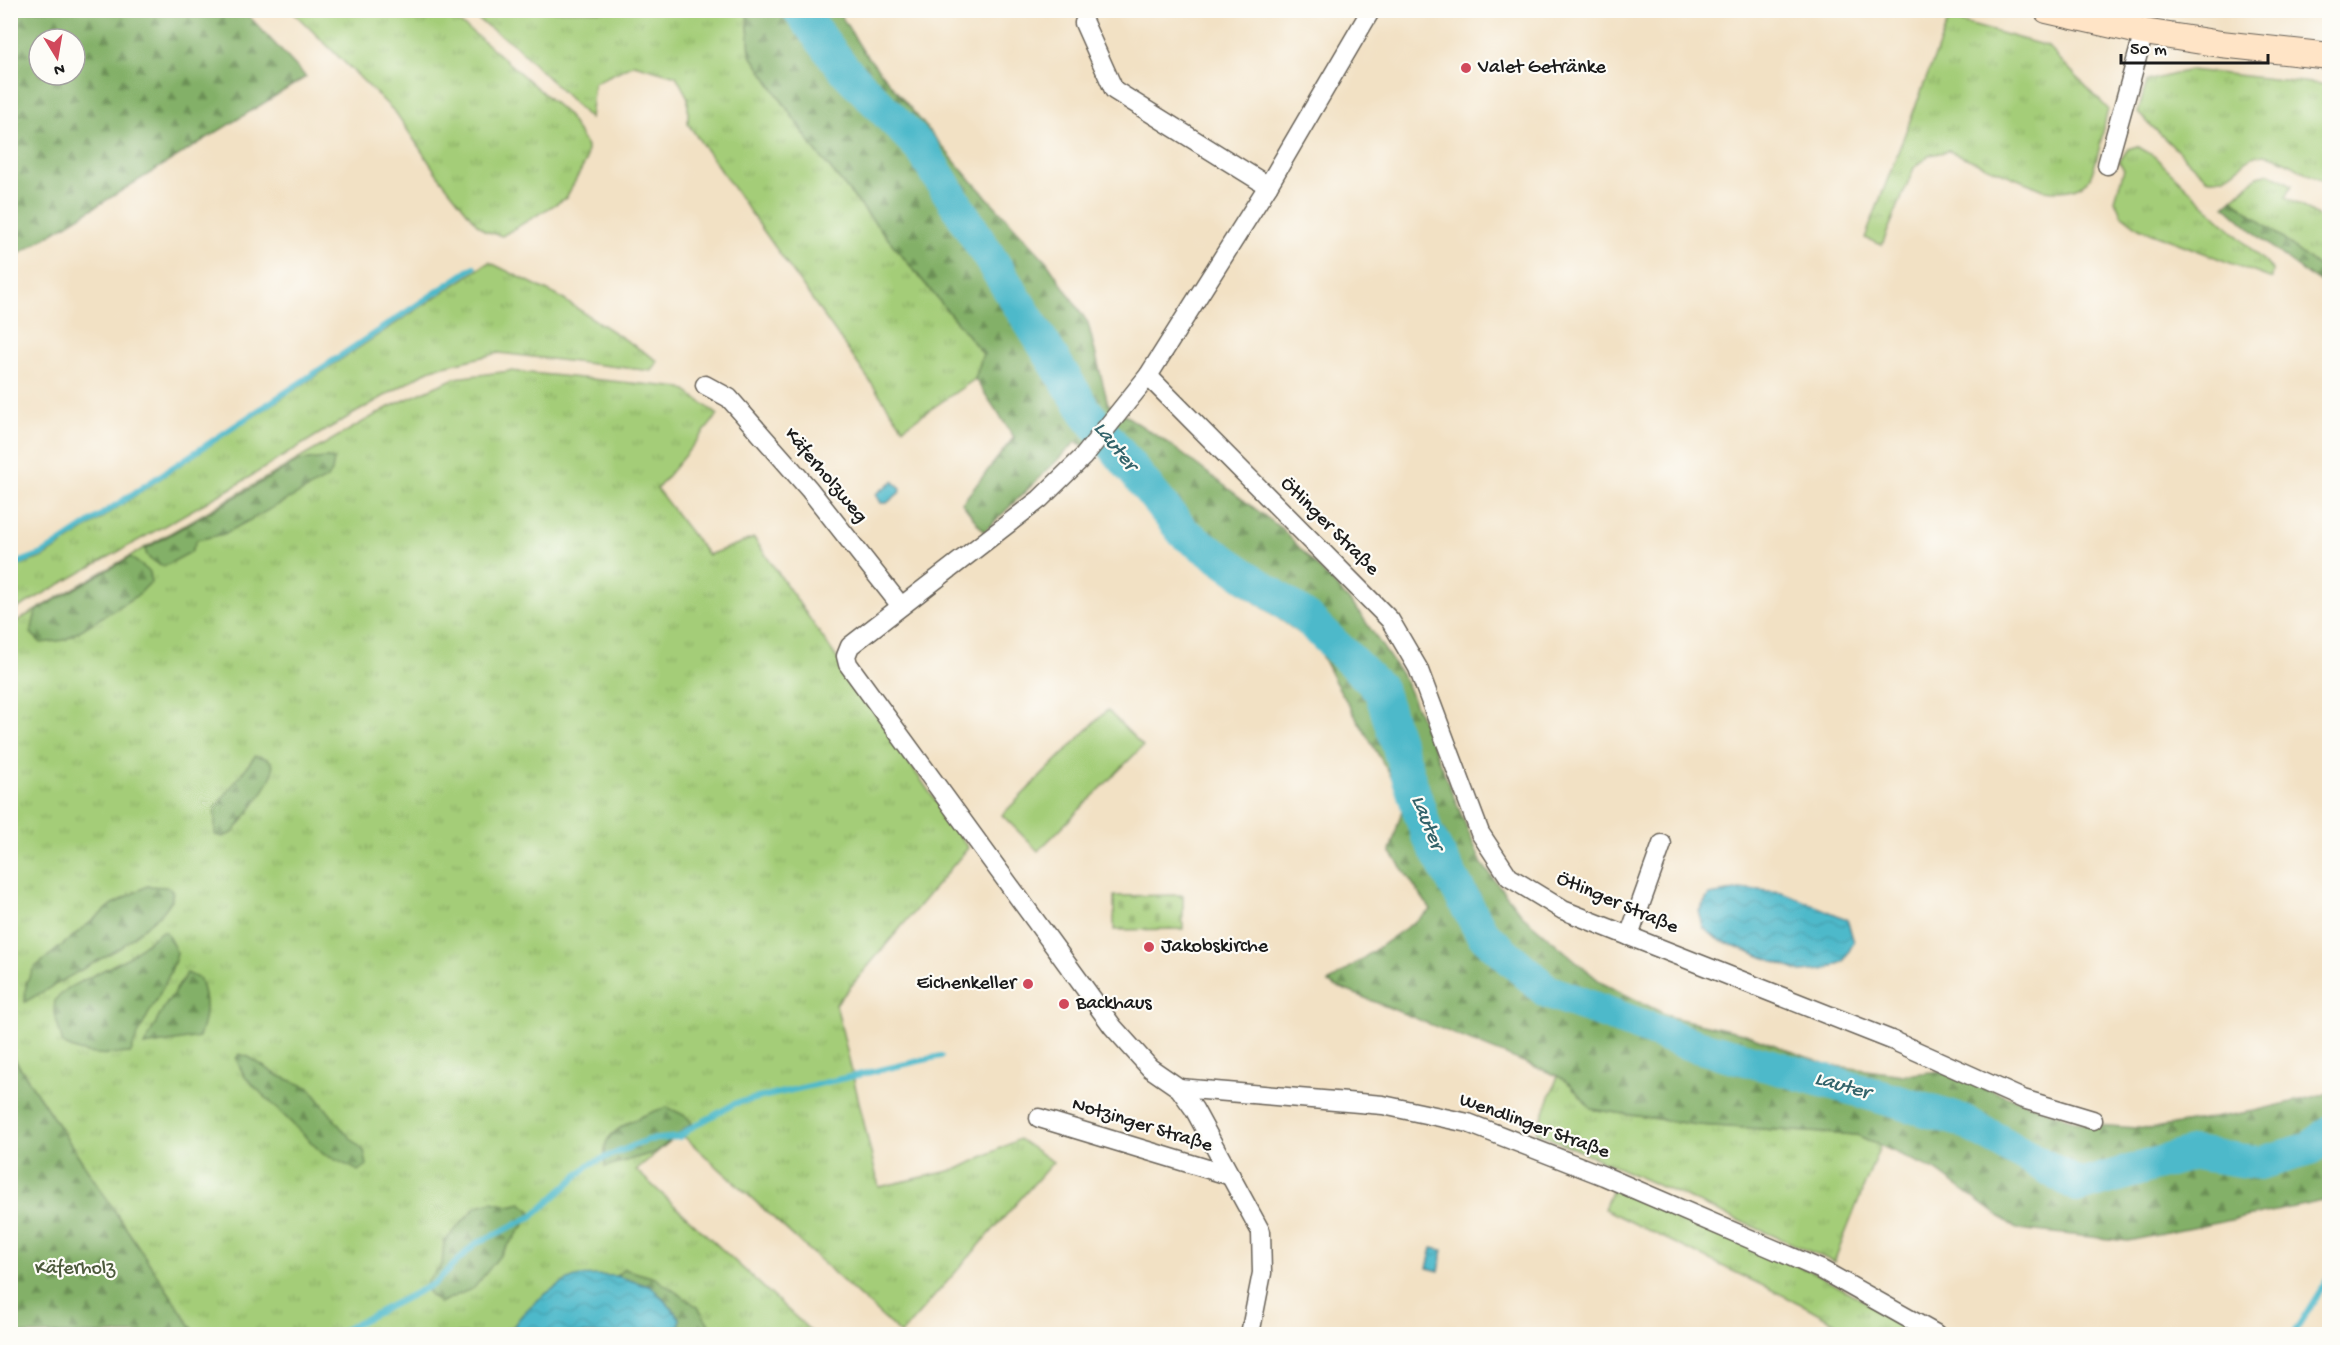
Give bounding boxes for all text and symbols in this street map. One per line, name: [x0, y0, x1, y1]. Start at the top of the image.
north arrow: [27, 27, 87, 87]
scale bar: [2121, 27, 2268, 65]
text: 50 m: [2130, 40, 2167, 61]
place label: Valet Getränke: [1477, 57, 1607, 80]
text: N: [52, 58, 66, 79]
marker: Valet Getränke: [1459, 61, 1473, 75]
water label: Lauter: [1087, 417, 1144, 480]
street label: Käferholzweg: [779, 424, 871, 528]
street label: Ötlinger Straße: [1275, 473, 1384, 582]
water label: Lauter: [1404, 792, 1450, 858]
street label: Ötlinger Straße: [1553, 868, 1682, 940]
place label: Jakobskirche: [1161, 936, 1269, 959]
marker: Jakobskirche: [1142, 940, 1156, 954]
place label: Eichenkeller: [916, 973, 1018, 996]
marker: Eichenkeller: [1021, 977, 1035, 991]
place label: Backhaus: [1075, 993, 1152, 1016]
marker: Backhaus: [1057, 997, 1071, 1011]
water label: Lauter: [1812, 1067, 1877, 1108]
street label: Wendlinger Straße: [1456, 1089, 1613, 1165]
street label: Notzinger Straße: [1069, 1094, 1216, 1159]
park label: Käferholz: [35, 1258, 116, 1281]

